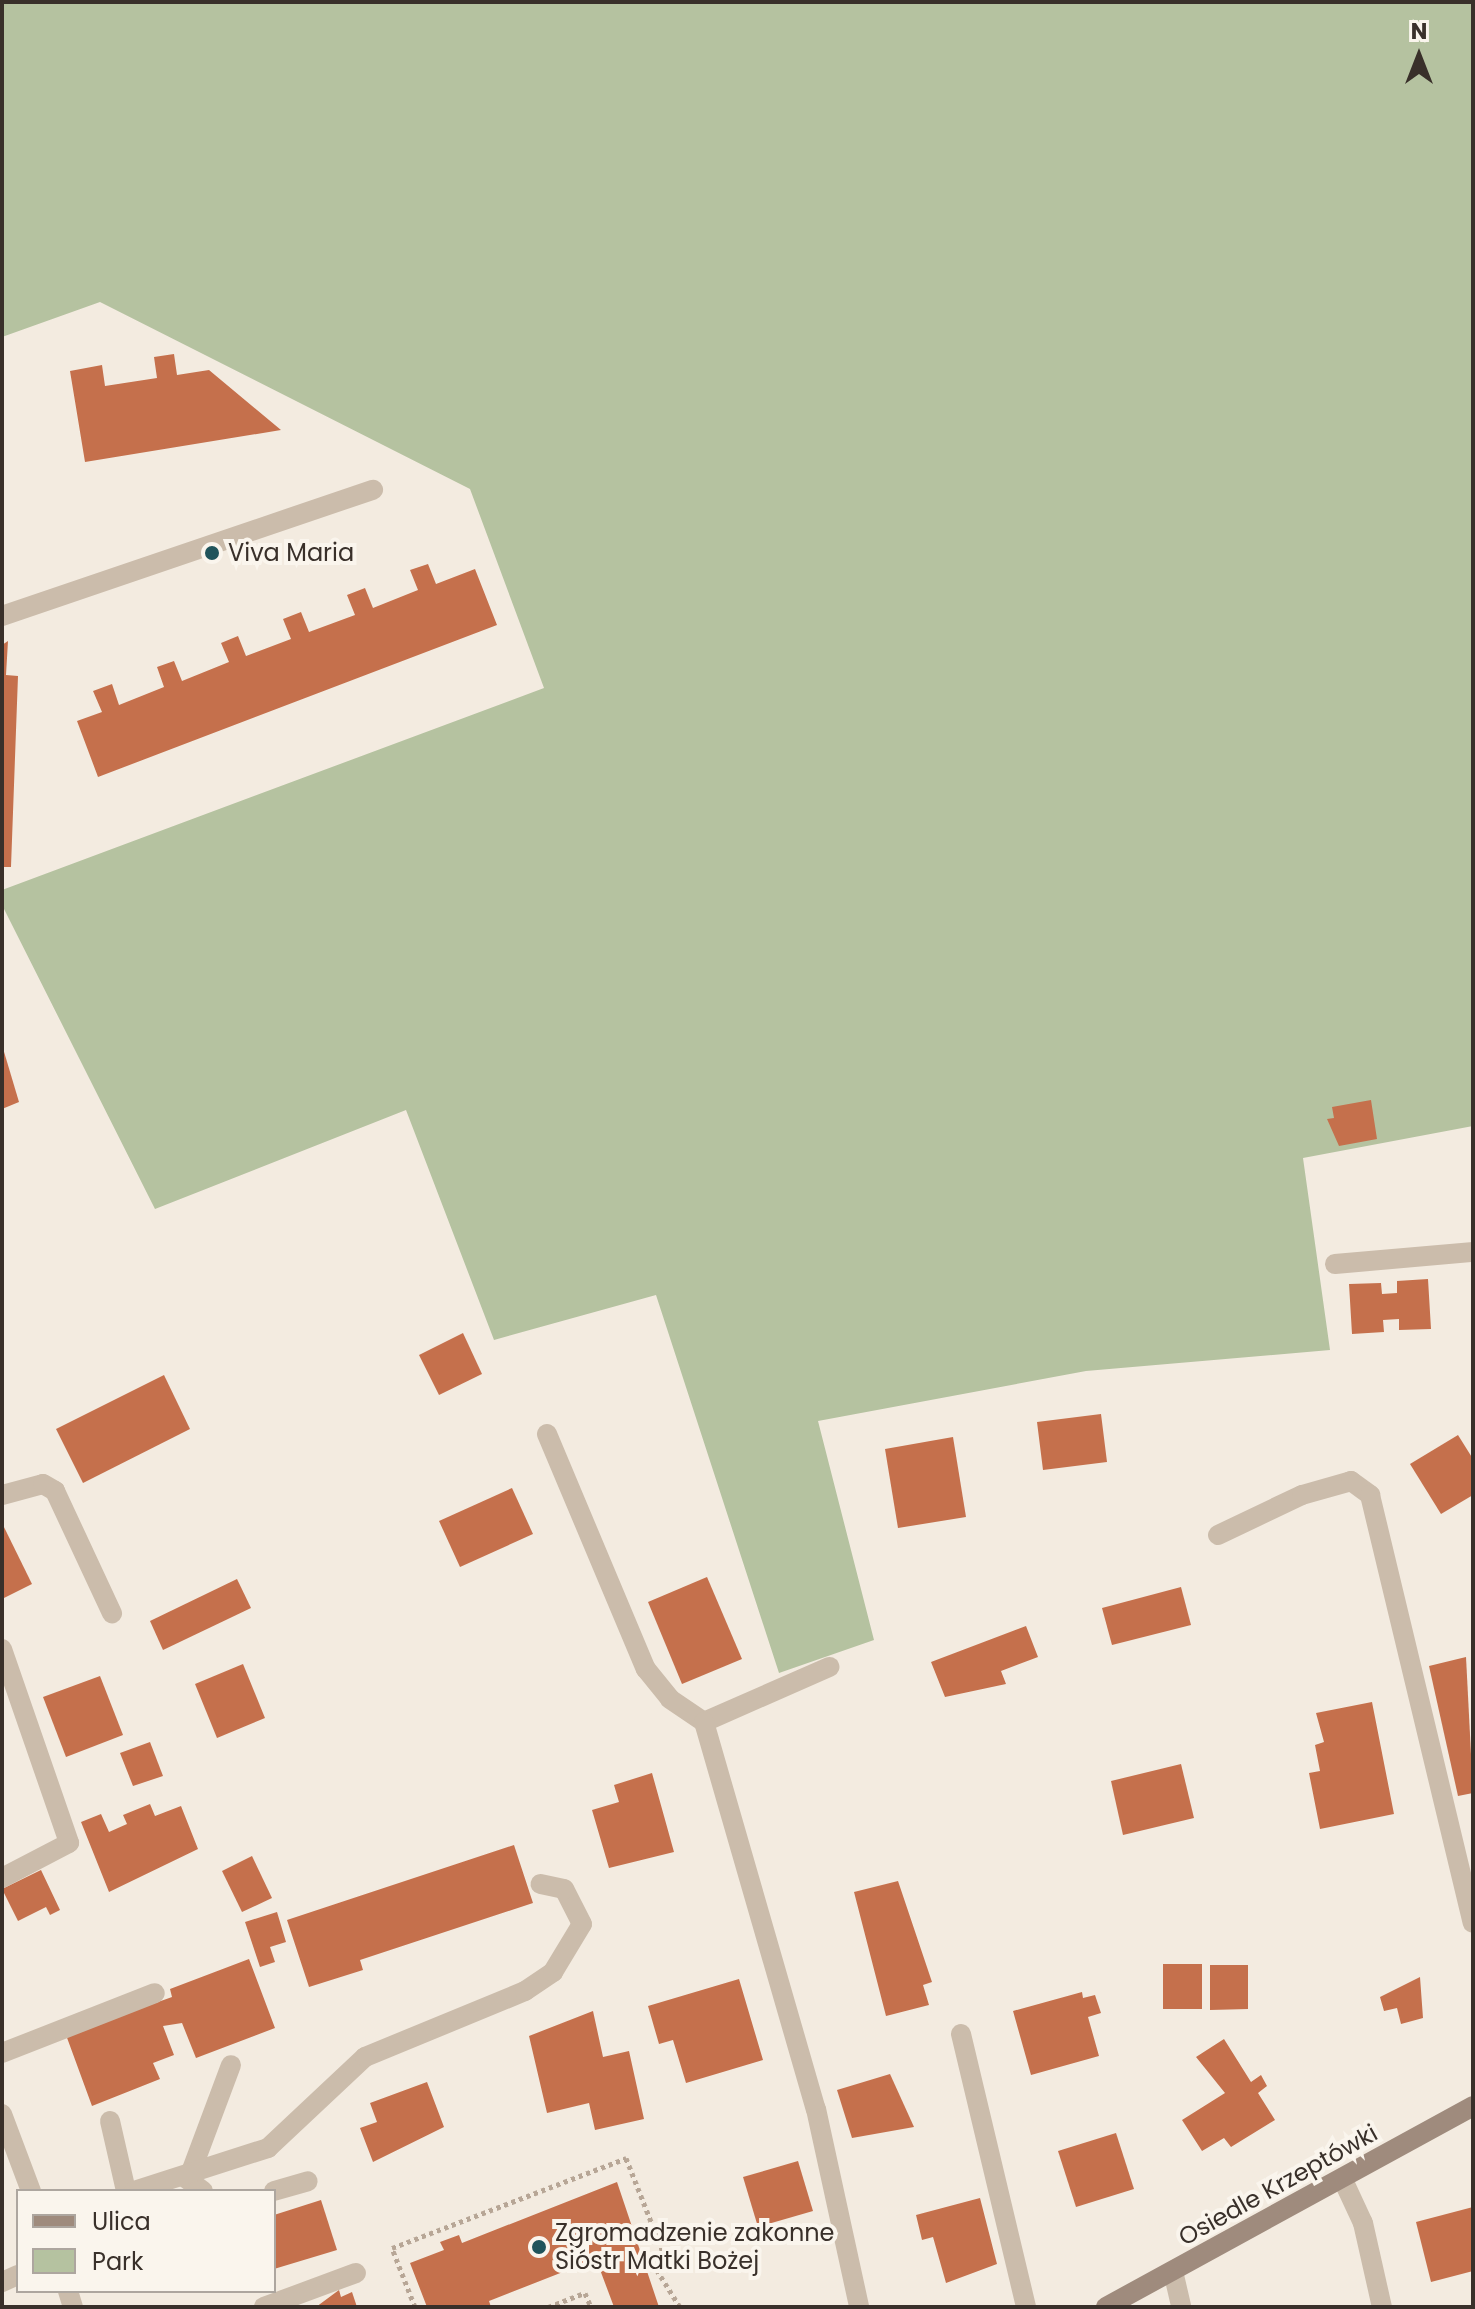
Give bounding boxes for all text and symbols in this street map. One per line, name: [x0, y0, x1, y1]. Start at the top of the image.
north arrow: [1379, 16, 1459, 96]
text: N: [1411, 16, 1427, 47]
place label: Viva Maria: [228, 539, 354, 567]
marker: Viva Maria: [203, 544, 221, 562]
street label: Osiedle Krzeptówki: [1174, 2118, 1382, 2252]
legend: [16, 2189, 276, 2293]
text: Ulica: [92, 2205, 151, 2238]
place label: Zgromadzenie zakonne Sióstr Matki Bożej: [555, 2219, 835, 2275]
marker: Zgromadzenie zakonne Sióstr Matki Bożej: [530, 2238, 548, 2256]
text: Park: [92, 2245, 143, 2278]

